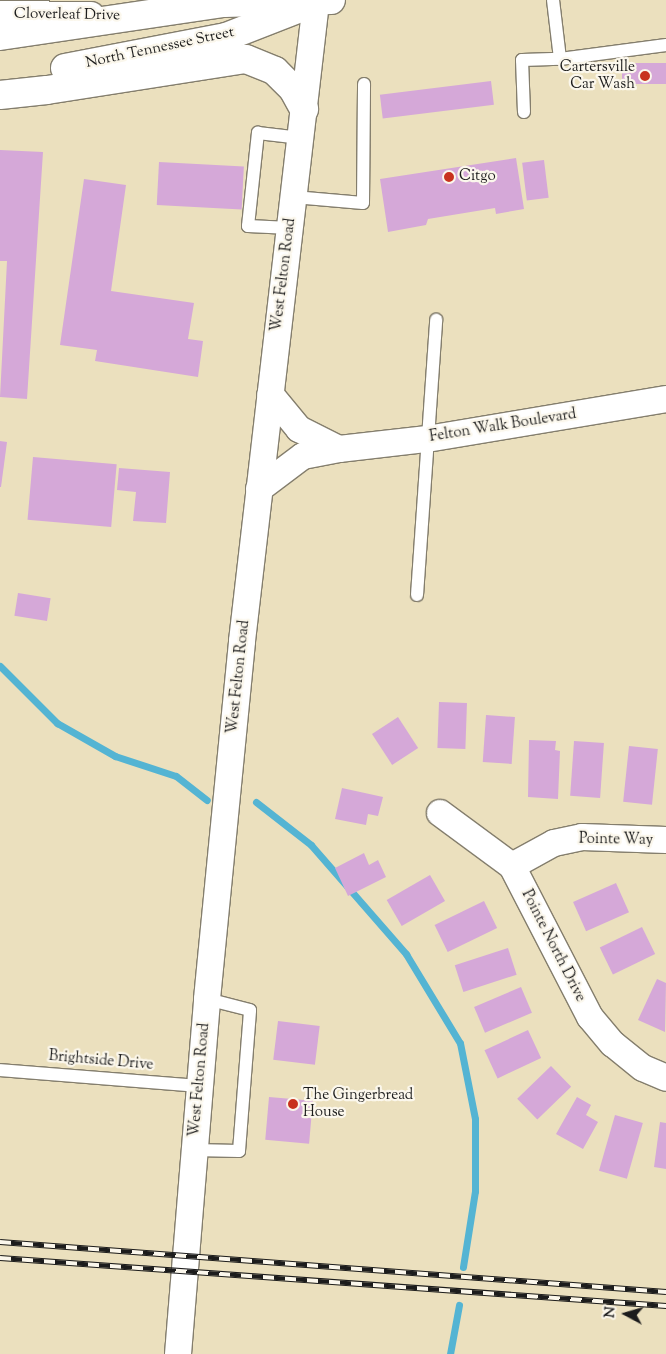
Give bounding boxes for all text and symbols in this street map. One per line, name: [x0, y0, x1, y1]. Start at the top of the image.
street label: Cloverleaf Drive: [14, 5, 120, 25]
street label: North Tennessee Street: [84, 23, 236, 73]
place label: Cartersville Car Wash: [560, 58, 635, 93]
marker: Cartersville Car Wash: [639, 70, 651, 82]
place label: Citgo: [459, 168, 496, 186]
marker: Citgo: [443, 171, 455, 183]
street label: West Felton Road: [268, 217, 300, 333]
street label: Felton Walk Boulevard: [428, 405, 578, 447]
street label: West Felton Road: [224, 619, 254, 735]
street label: Pointe Way: [579, 830, 653, 850]
street label: Pointe North Drive: [517, 887, 589, 1005]
street label: West Felton Road: [186, 1022, 214, 1138]
street label: Brightside Drive: [48, 1047, 154, 1075]
place label: The Gingerbread House: [303, 1086, 413, 1121]
marker: The Gingerbread House: [287, 1098, 299, 1110]
north arrow: [601, 1289, 651, 1339]
text: N: [601, 1306, 622, 1319]

